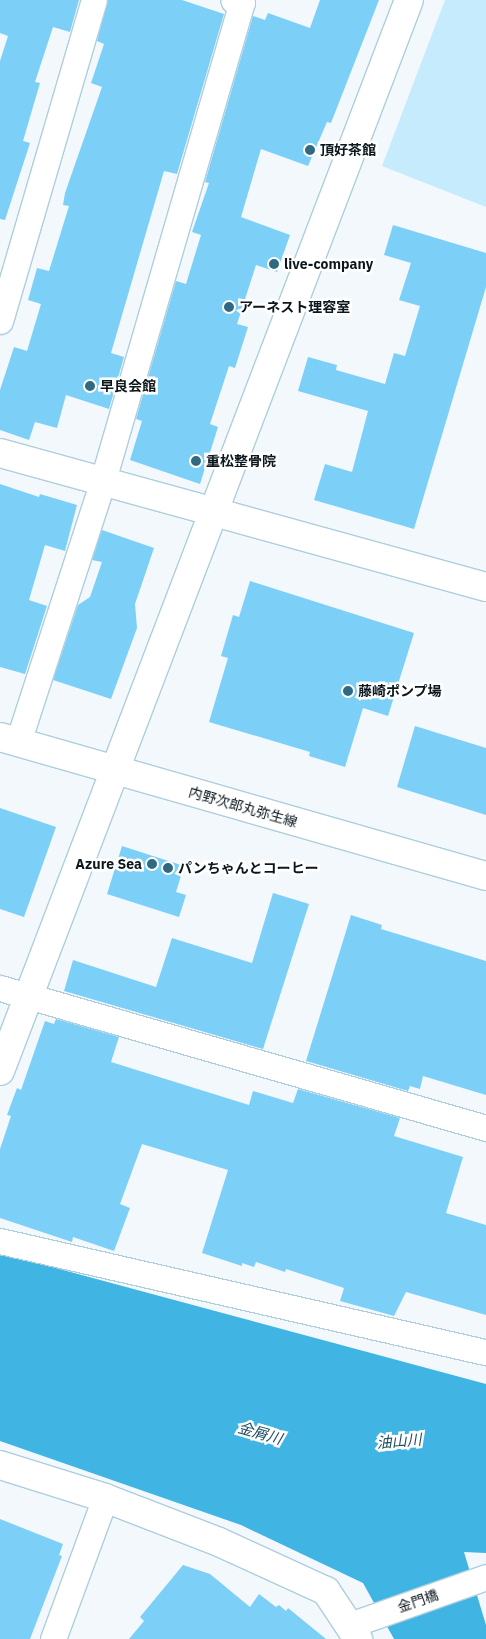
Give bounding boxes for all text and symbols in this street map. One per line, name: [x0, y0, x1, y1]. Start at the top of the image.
place label: 頂好茶館: [320, 142, 376, 158]
marker: 頂好茶館: [304, 144, 316, 156]
place label: live-company: [284, 256, 373, 272]
marker: live-company: [268, 258, 280, 270]
place label: アーネスト理容室: [239, 299, 350, 315]
marker: アーネスト理容室: [223, 301, 235, 313]
place label: 早良会館: [100, 378, 156, 394]
marker: 早良会館: [84, 380, 96, 392]
place label: 重松整骨院: [206, 453, 276, 469]
marker: 重松整骨院: [190, 455, 202, 467]
place label: 藤崎ポンプ場: [358, 683, 442, 699]
marker: 藤崎ポンプ場: [342, 685, 354, 697]
street label: 内野次郎丸弥生線: [187, 783, 299, 831]
place label: Azure Sea: [75, 856, 142, 872]
marker: Azure Sea: [146, 858, 158, 870]
place label: パンちゃんとコーヒー: [178, 860, 318, 876]
marker: パンちゃんとコーヒー: [162, 862, 174, 874]
water label: 金屑川: [236, 1418, 284, 1448]
water label: 油山川: [376, 1430, 422, 1452]
street label: 金門橋: [395, 1586, 441, 1616]

